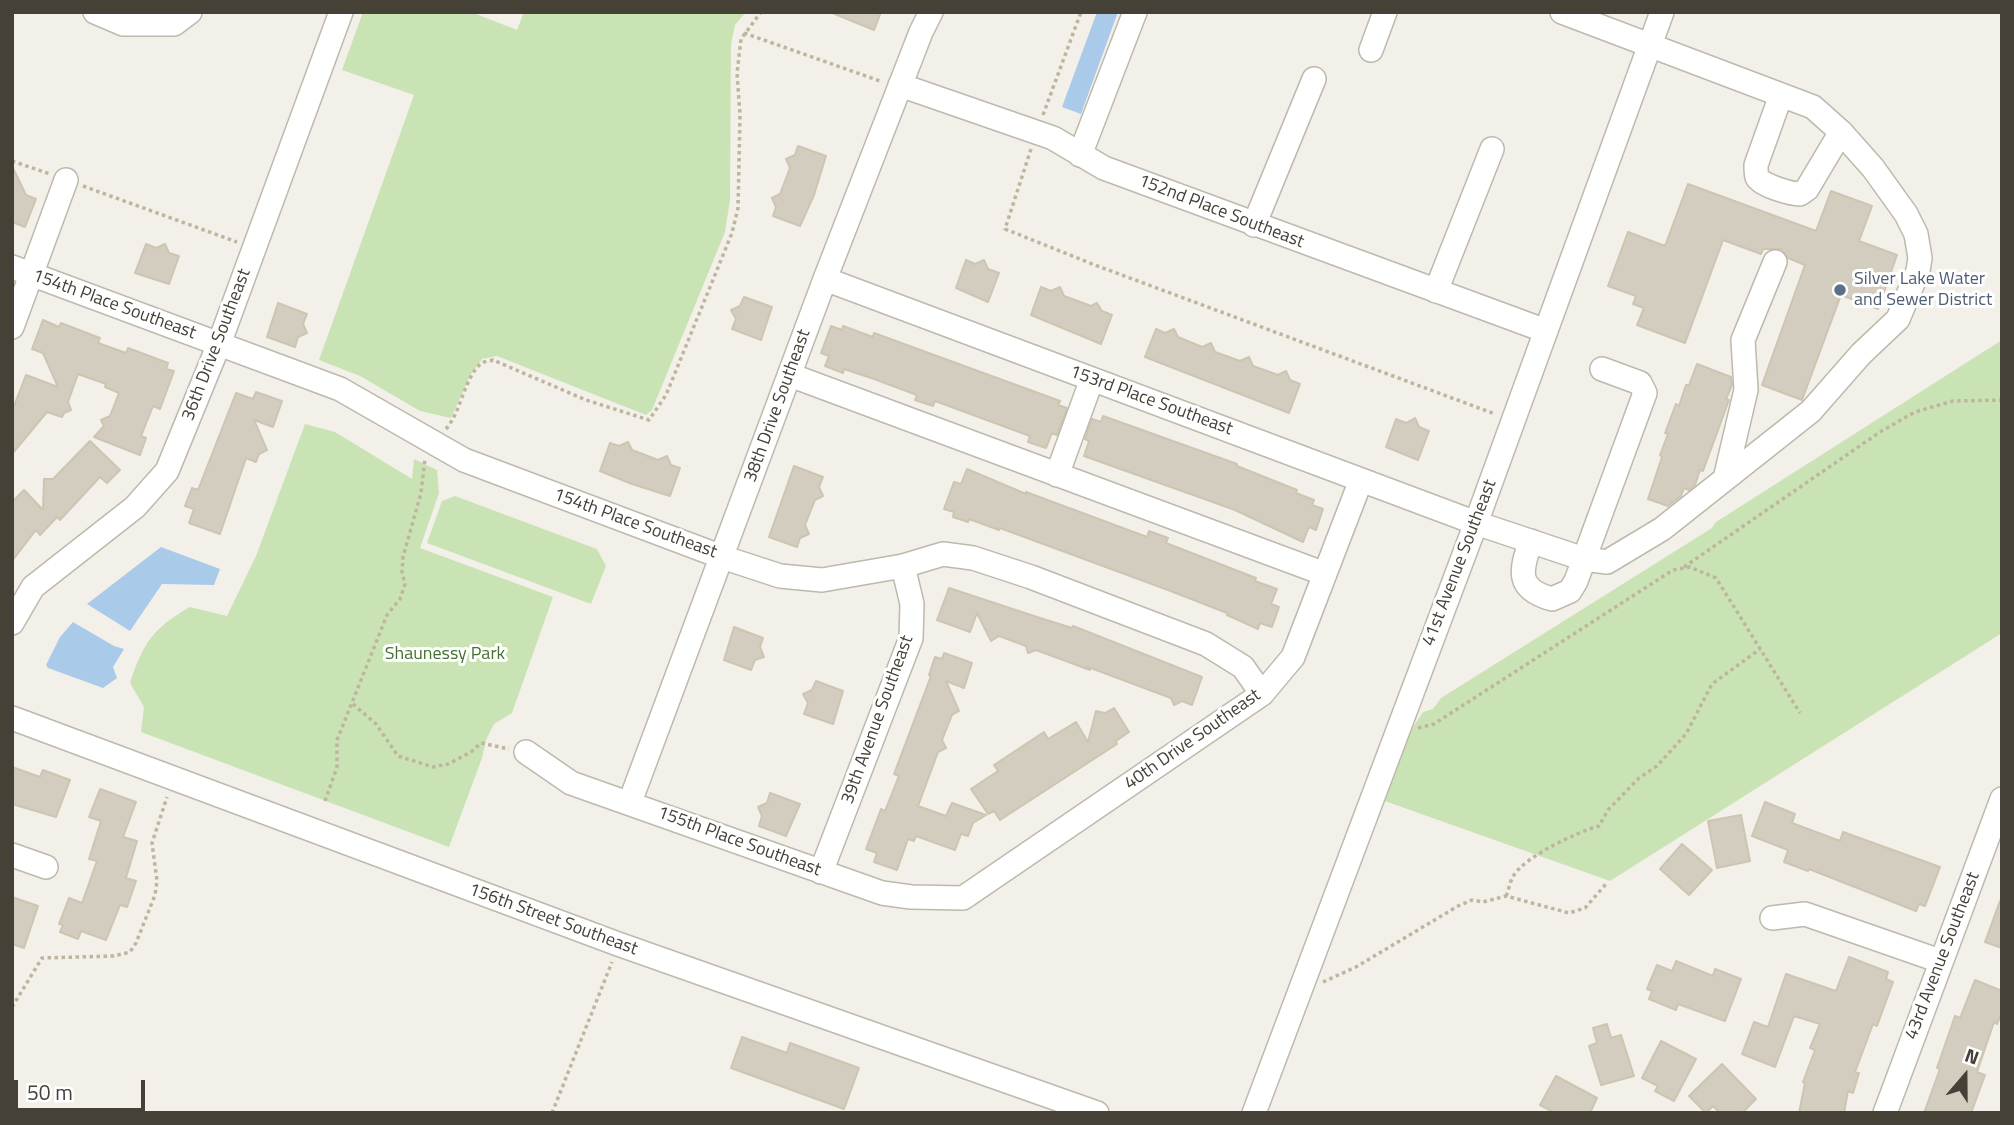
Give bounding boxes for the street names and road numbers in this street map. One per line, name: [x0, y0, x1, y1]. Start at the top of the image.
street label: 152nd Place Southeast: [1135, 170, 1307, 254]
street label: 154th Place Southeast: [29, 265, 199, 345]
street label: 36th Drive Southeast: [178, 266, 256, 424]
street label: 38th Drive Southeast: [740, 327, 816, 485]
street label: 153rd Place Southeast: [1067, 361, 1235, 441]
street label: 41st Avenue Southeast: [1418, 477, 1502, 649]
street label: 154th Place Southeast: [550, 484, 720, 564]
street label: 39th Avenue Southeast: [837, 633, 919, 807]
street label: 40th Drive Southeast: [1121, 685, 1265, 795]
street label: 155th Place Southeast: [654, 802, 824, 882]
street label: 43rd Avenue Southeast: [1901, 869, 1985, 1043]
street label: 156th Street Southeast: [466, 879, 640, 961]

